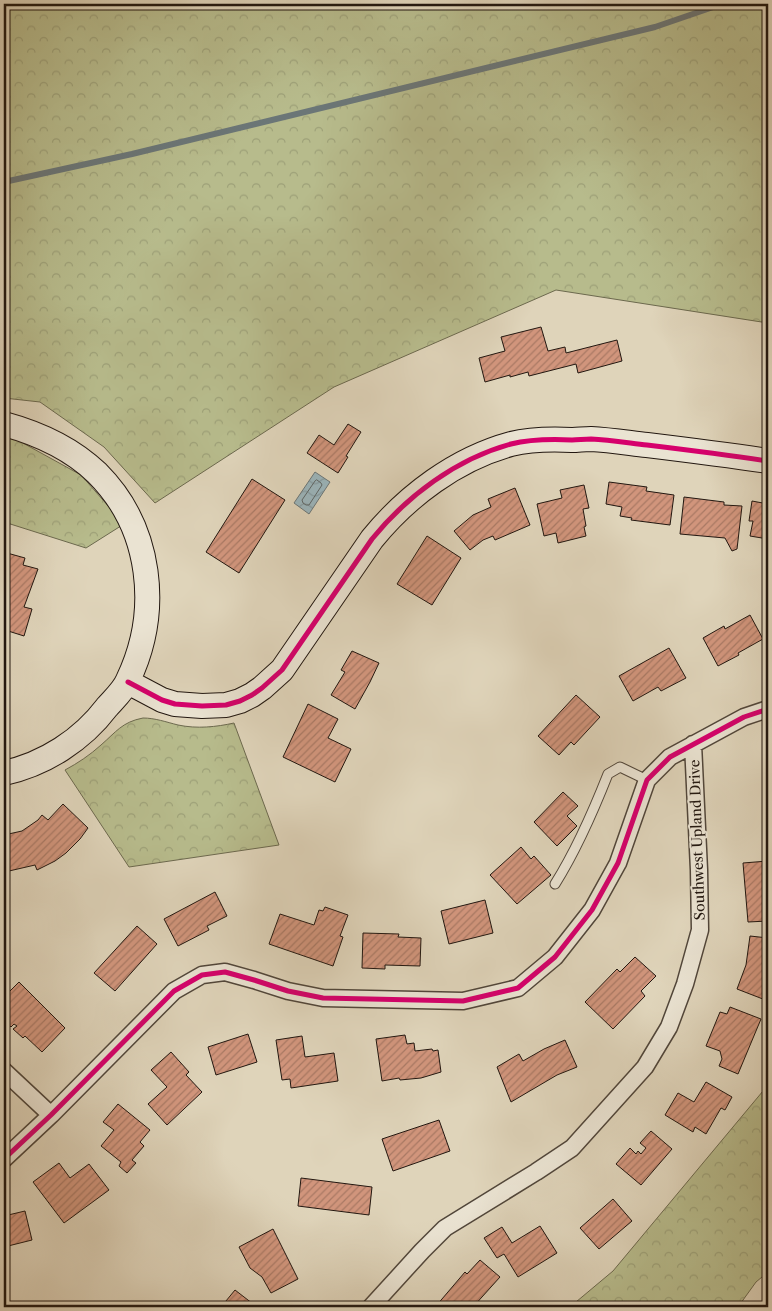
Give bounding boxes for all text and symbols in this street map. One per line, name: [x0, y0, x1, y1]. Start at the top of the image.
street label: Southwest Upland Drive: [685, 759, 709, 921]

